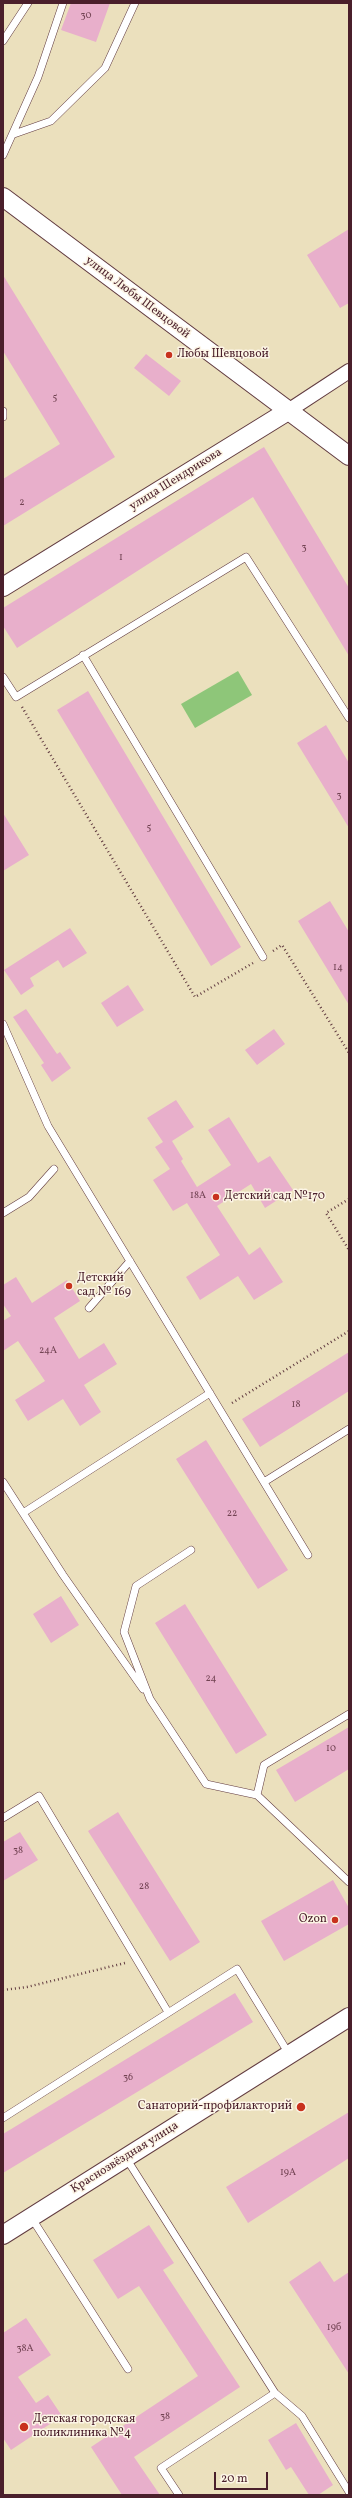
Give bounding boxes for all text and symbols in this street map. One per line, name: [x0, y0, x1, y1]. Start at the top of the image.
house number: 30: [81, 10, 91, 22]
street label: улица Любы Шевцовой: [82, 254, 192, 342]
place label: Любы Шевцовой: [177, 348, 269, 362]
marker: Любы Шевцовой: [164, 350, 174, 360]
house number: 5: [53, 392, 57, 404]
street label: улица Шендрикова: [127, 446, 225, 514]
house number: 2: [19, 497, 25, 509]
house number: 3: [301, 542, 307, 554]
house number: 1: [119, 552, 123, 564]
house number: 3: [336, 790, 342, 802]
house number: 5: [147, 822, 151, 834]
house number: 14: [333, 962, 343, 974]
house number: 18А: [190, 1190, 206, 1202]
place label: Детский сад №170: [224, 1190, 325, 1204]
marker: Детский сад №170: [211, 1192, 221, 1202]
place label: Детский сад № 169: [77, 1272, 131, 1300]
marker: Детский сад № 169: [64, 1281, 74, 1291]
house number: 24А: [39, 1345, 57, 1357]
house number: 18: [292, 1399, 300, 1411]
house number: 22: [227, 1508, 237, 1520]
house number: 24: [205, 1673, 217, 1685]
house number: 10: [326, 1743, 336, 1755]
house number: 38: [13, 1845, 23, 1857]
house number: 28: [139, 1881, 149, 1893]
place label: Ozon: [299, 1913, 327, 1927]
marker: Ozon: [330, 1915, 340, 1925]
house number: 36: [123, 2072, 133, 2084]
place label: Cанаторий-профилакторий: [138, 2100, 292, 2114]
marker: Cанаторий-профилакторий: [295, 2101, 307, 2113]
street label: Краснозвёздная улица: [68, 2119, 182, 2197]
house number: 19А: [280, 2167, 296, 2179]
house number: 19б: [327, 2322, 341, 2334]
house number: 38А: [16, 2343, 34, 2355]
house number: 38: [160, 2411, 170, 2423]
place label: Детская городская поликлиника №4: [33, 2413, 135, 2441]
marker: Детская городская поликлиника №4: [18, 2421, 30, 2433]
scale bar: [216, 2464, 270, 2490]
text: 20 m: [221, 2471, 248, 2487]

